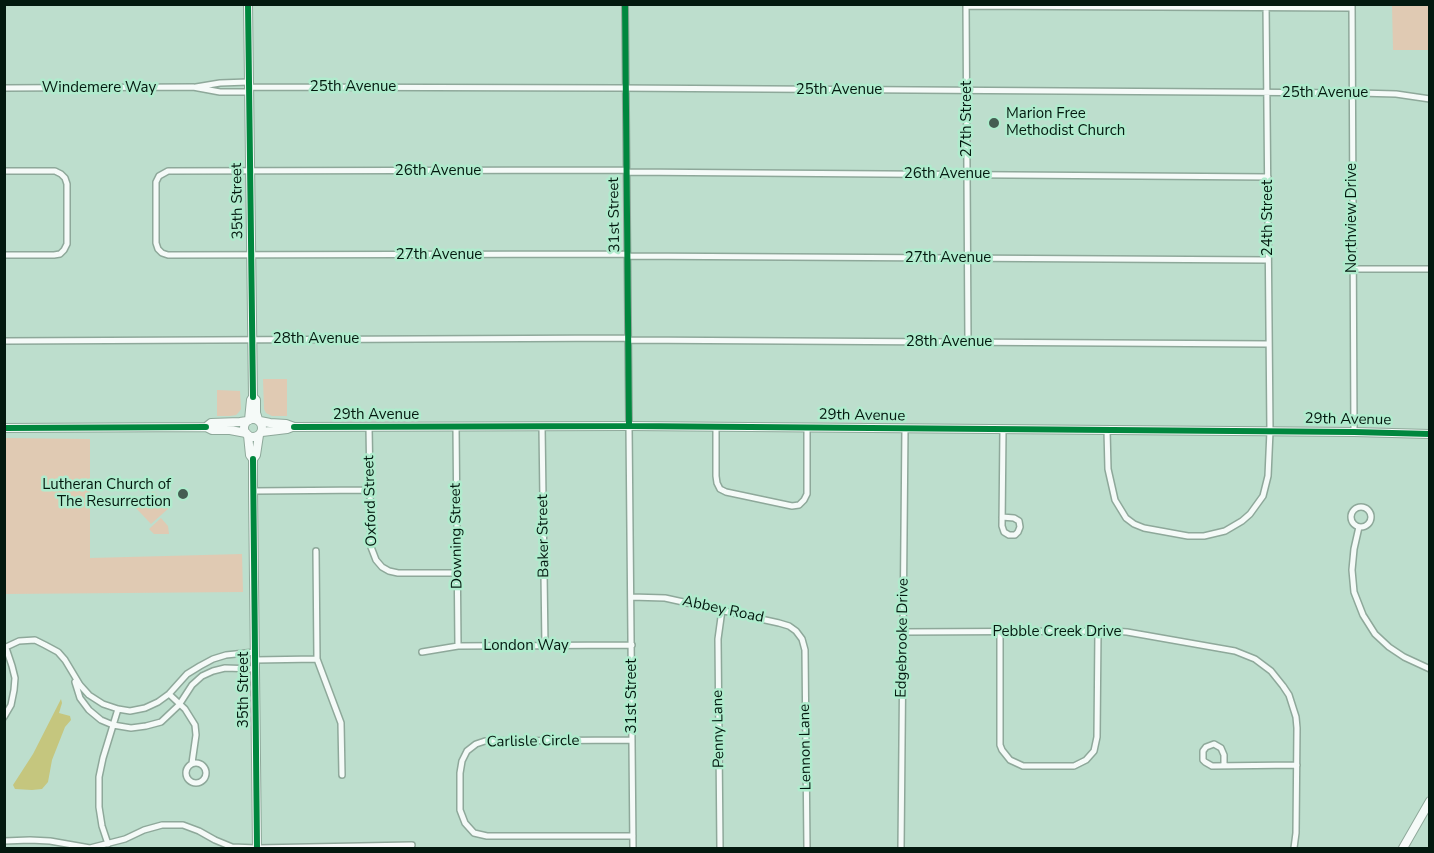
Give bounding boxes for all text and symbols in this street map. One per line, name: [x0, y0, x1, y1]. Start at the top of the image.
street label: 25th Avenue: [310, 78, 396, 96]
street label: Windemere Way: [42, 79, 156, 97]
street label: 25th Avenue: [796, 81, 882, 99]
street label: 27th Street: [958, 81, 976, 157]
street label: 25th Avenue: [1282, 84, 1368, 102]
place label: Marion Free Methodist Church: [1006, 105, 1125, 140]
marker: Marion Free Methodist Church: [987, 116, 1001, 130]
street label: 26th Avenue: [395, 162, 481, 180]
street label: 35th Street: [228, 163, 248, 239]
street label: Northview Drive: [1343, 163, 1361, 273]
street label: 26th Avenue: [904, 165, 990, 183]
street label: 31st Street: [605, 177, 625, 253]
street label: 24th Street: [1259, 180, 1277, 256]
street label: 27th Avenue: [396, 246, 482, 264]
street label: 27th Avenue: [905, 249, 991, 267]
street label: 28th Avenue: [273, 330, 359, 348]
street label: 28th Avenue: [906, 333, 992, 351]
street label: 29th Avenue: [333, 406, 419, 424]
street label: 29th Avenue: [819, 406, 905, 426]
street label: 29th Avenue: [1305, 410, 1391, 430]
street label: Oxford Street: [360, 455, 382, 547]
place label: Lutheran Church of The Resurrection: [42, 476, 171, 511]
street label: Downing Street: [447, 483, 467, 589]
marker: Lutheran Church of The Resurrection: [176, 487, 190, 501]
street label: Baker Street: [534, 494, 554, 578]
street label: Edgebrooke Drive: [893, 578, 913, 698]
street label: Abbey Road: [681, 593, 765, 627]
street label: Pebble Creek Drive: [992, 623, 1122, 641]
street label: London Way: [483, 637, 569, 655]
street label: 35th Street: [235, 652, 253, 728]
street label: 31st Street: [623, 658, 641, 734]
street label: Penny Lane: [709, 690, 729, 768]
street label: Lennon Lane: [796, 704, 816, 790]
street label: Carlisle Circle: [487, 732, 579, 752]

